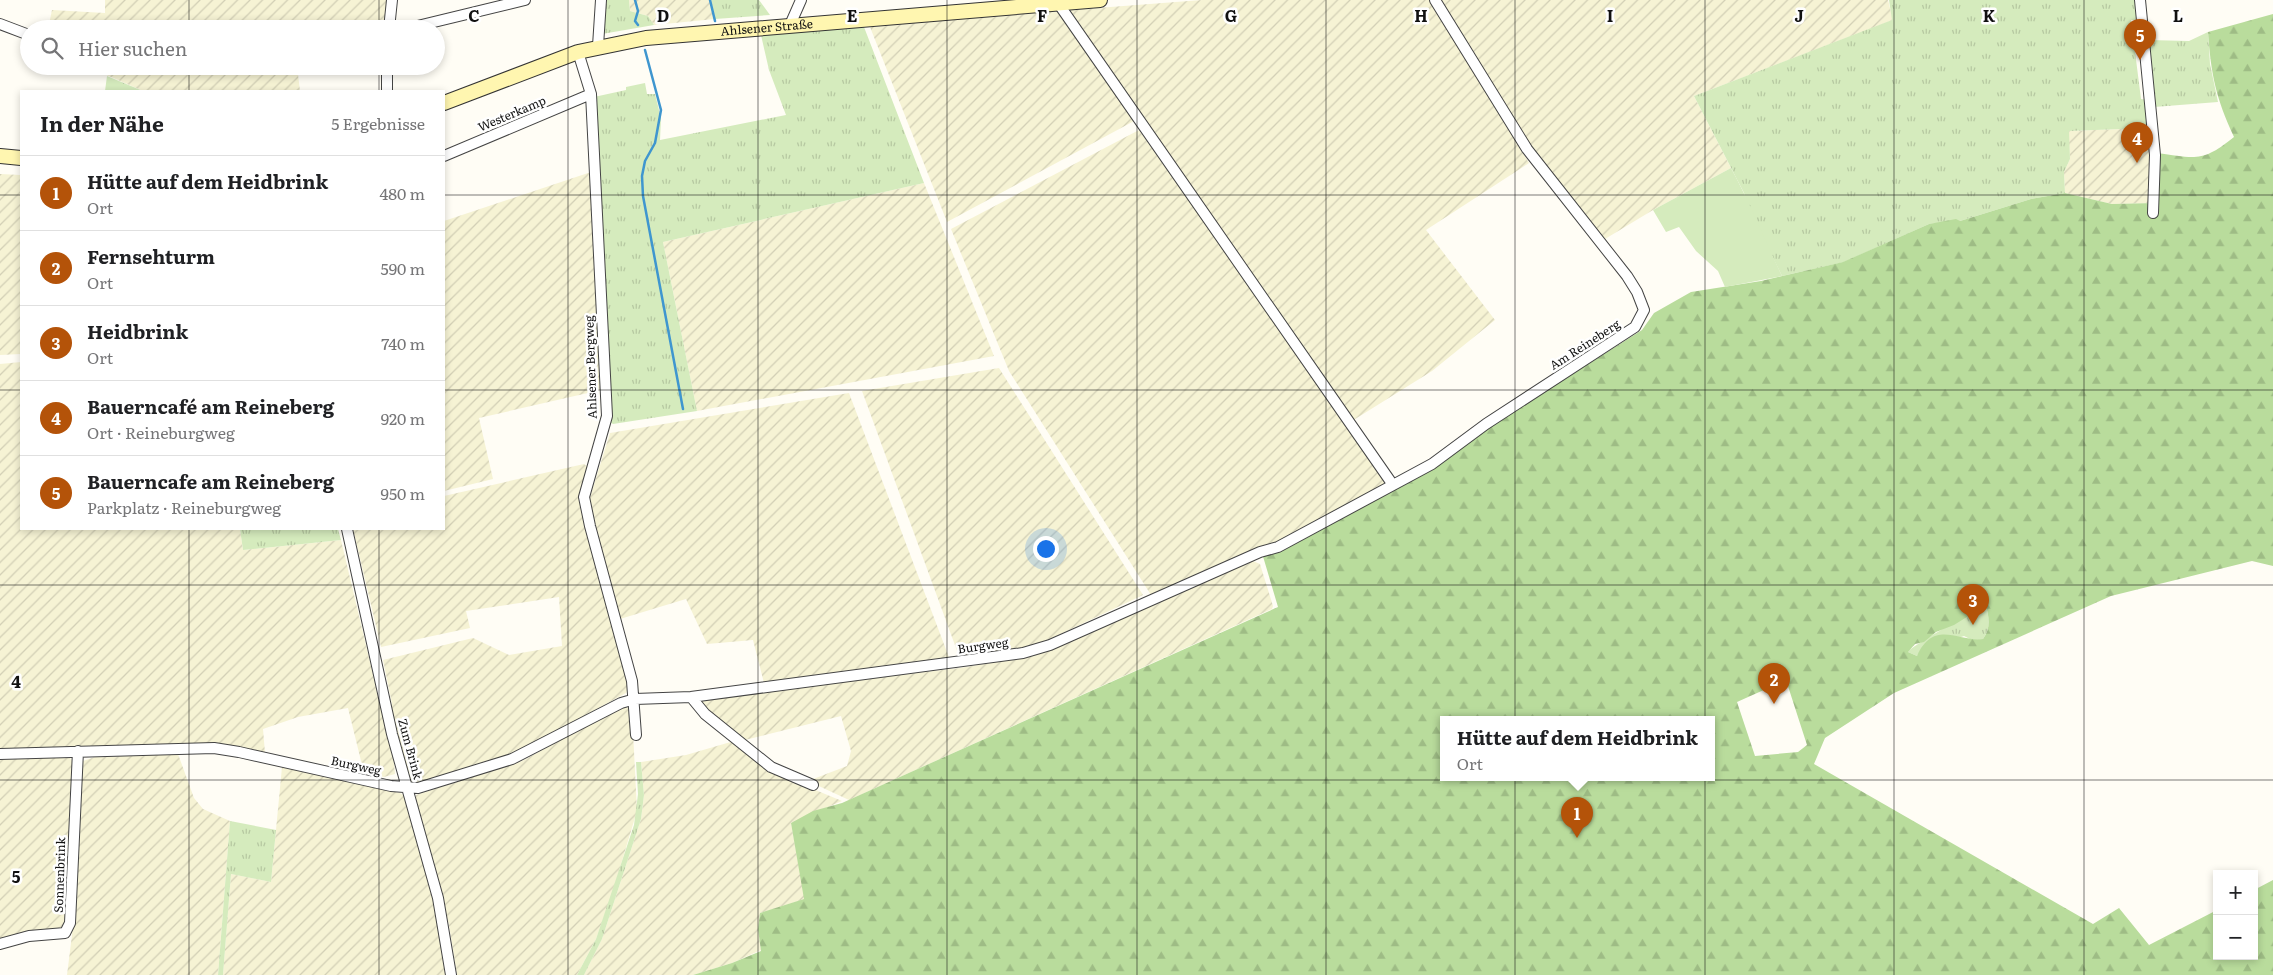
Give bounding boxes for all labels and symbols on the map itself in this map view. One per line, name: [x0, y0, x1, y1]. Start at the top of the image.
text: C: [468, 3, 480, 27]
text: D: [657, 3, 669, 27]
text: E: [847, 3, 858, 27]
text: F: [1037, 3, 1047, 27]
text: G: [1225, 3, 1237, 27]
text: H: [1414, 3, 1428, 27]
text: I: [1607, 3, 1613, 27]
text: J: [1794, 3, 1804, 27]
text: K: [1983, 3, 1996, 27]
text: L: [2173, 3, 2183, 27]
street label: Ahlsener Straße: [720, 14, 814, 40]
pin: 5: [2124, 19, 2156, 60]
street label: Westerkamp: [475, 91, 548, 135]
pin: 4: [2121, 122, 2153, 163]
street label: Am Reineberg: [1546, 314, 1623, 374]
street label: Ahlsener Bergweg: [579, 315, 601, 419]
your location: [1033, 536, 1059, 562]
pin: 3: [1957, 584, 1989, 625]
street label: Burgweg: [956, 633, 1010, 657]
pin: 2: [1758, 663, 1790, 704]
text: 4: [11, 669, 21, 693]
street label: Zum Brink: [394, 716, 428, 782]
street label: Burgweg: [329, 751, 383, 779]
pin: 1: [1561, 797, 1593, 838]
street label: Sonnenbrink: [49, 836, 69, 913]
text: 5: [12, 864, 21, 888]

